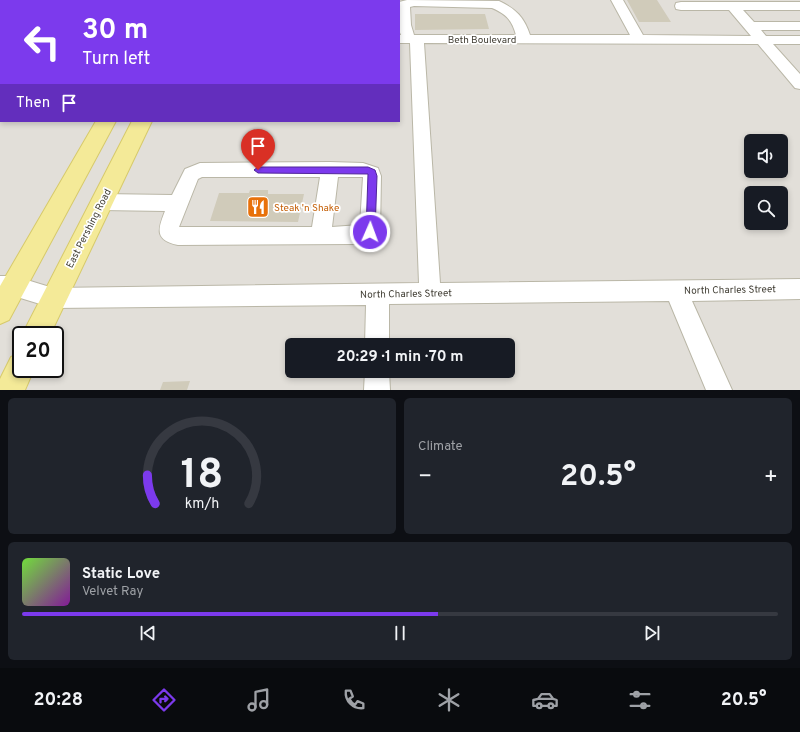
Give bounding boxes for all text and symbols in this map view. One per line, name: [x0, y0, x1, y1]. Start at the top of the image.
text: 30 m: [82, 13, 148, 49]
icon: left: [16, 16, 68, 68]
street label: Beth Boulevard: [448, 34, 516, 47]
text: Turn left: [82, 48, 150, 71]
icon: arrive: [58, 92, 80, 114]
text: Then: [16, 94, 50, 113]
pin: [241, 129, 275, 170]
map controls: [744, 134, 788, 230]
button: sound: [744, 134, 788, 178]
icon: arrive: [247, 135, 269, 157]
button: search: [744, 186, 788, 230]
street label: East Pershing Road: [64, 187, 115, 271]
restaurant icon: Steak 'n Shake: [245, 194, 271, 220]
place label: Steak 'n Shake: [274, 202, 339, 215]
position arrow: [349, 211, 391, 253]
street label: North Charles Street: [684, 283, 776, 298]
street label: North Charles Street: [360, 287, 452, 302]
speed limit sign: 20: [12, 326, 64, 378]
text: 20:29 · 1 min · 70 m: [337, 348, 463, 367]
text: Climate: [418, 439, 463, 455]
text: 18: [181, 450, 223, 503]
text: 20.5°: [560, 459, 636, 496]
text: −: [418, 464, 432, 491]
text: +: [764, 464, 778, 491]
text: km/h: [185, 495, 219, 513]
text: Static Love: [82, 565, 160, 584]
text: Velvet Ray: [82, 584, 143, 600]
icon: previous: [137, 622, 159, 644]
icon: pause: [389, 622, 411, 644]
icon: next: [641, 622, 663, 644]
icon: directions: [150, 686, 178, 714]
icon: music: [245, 686, 273, 714]
icon: phone: [340, 686, 368, 714]
icon: climate: [435, 686, 463, 714]
icon: car: [531, 686, 559, 714]
icon: filters: [626, 686, 654, 714]
text: 20:28: [34, 689, 83, 712]
text: 20.5°: [721, 689, 766, 712]

